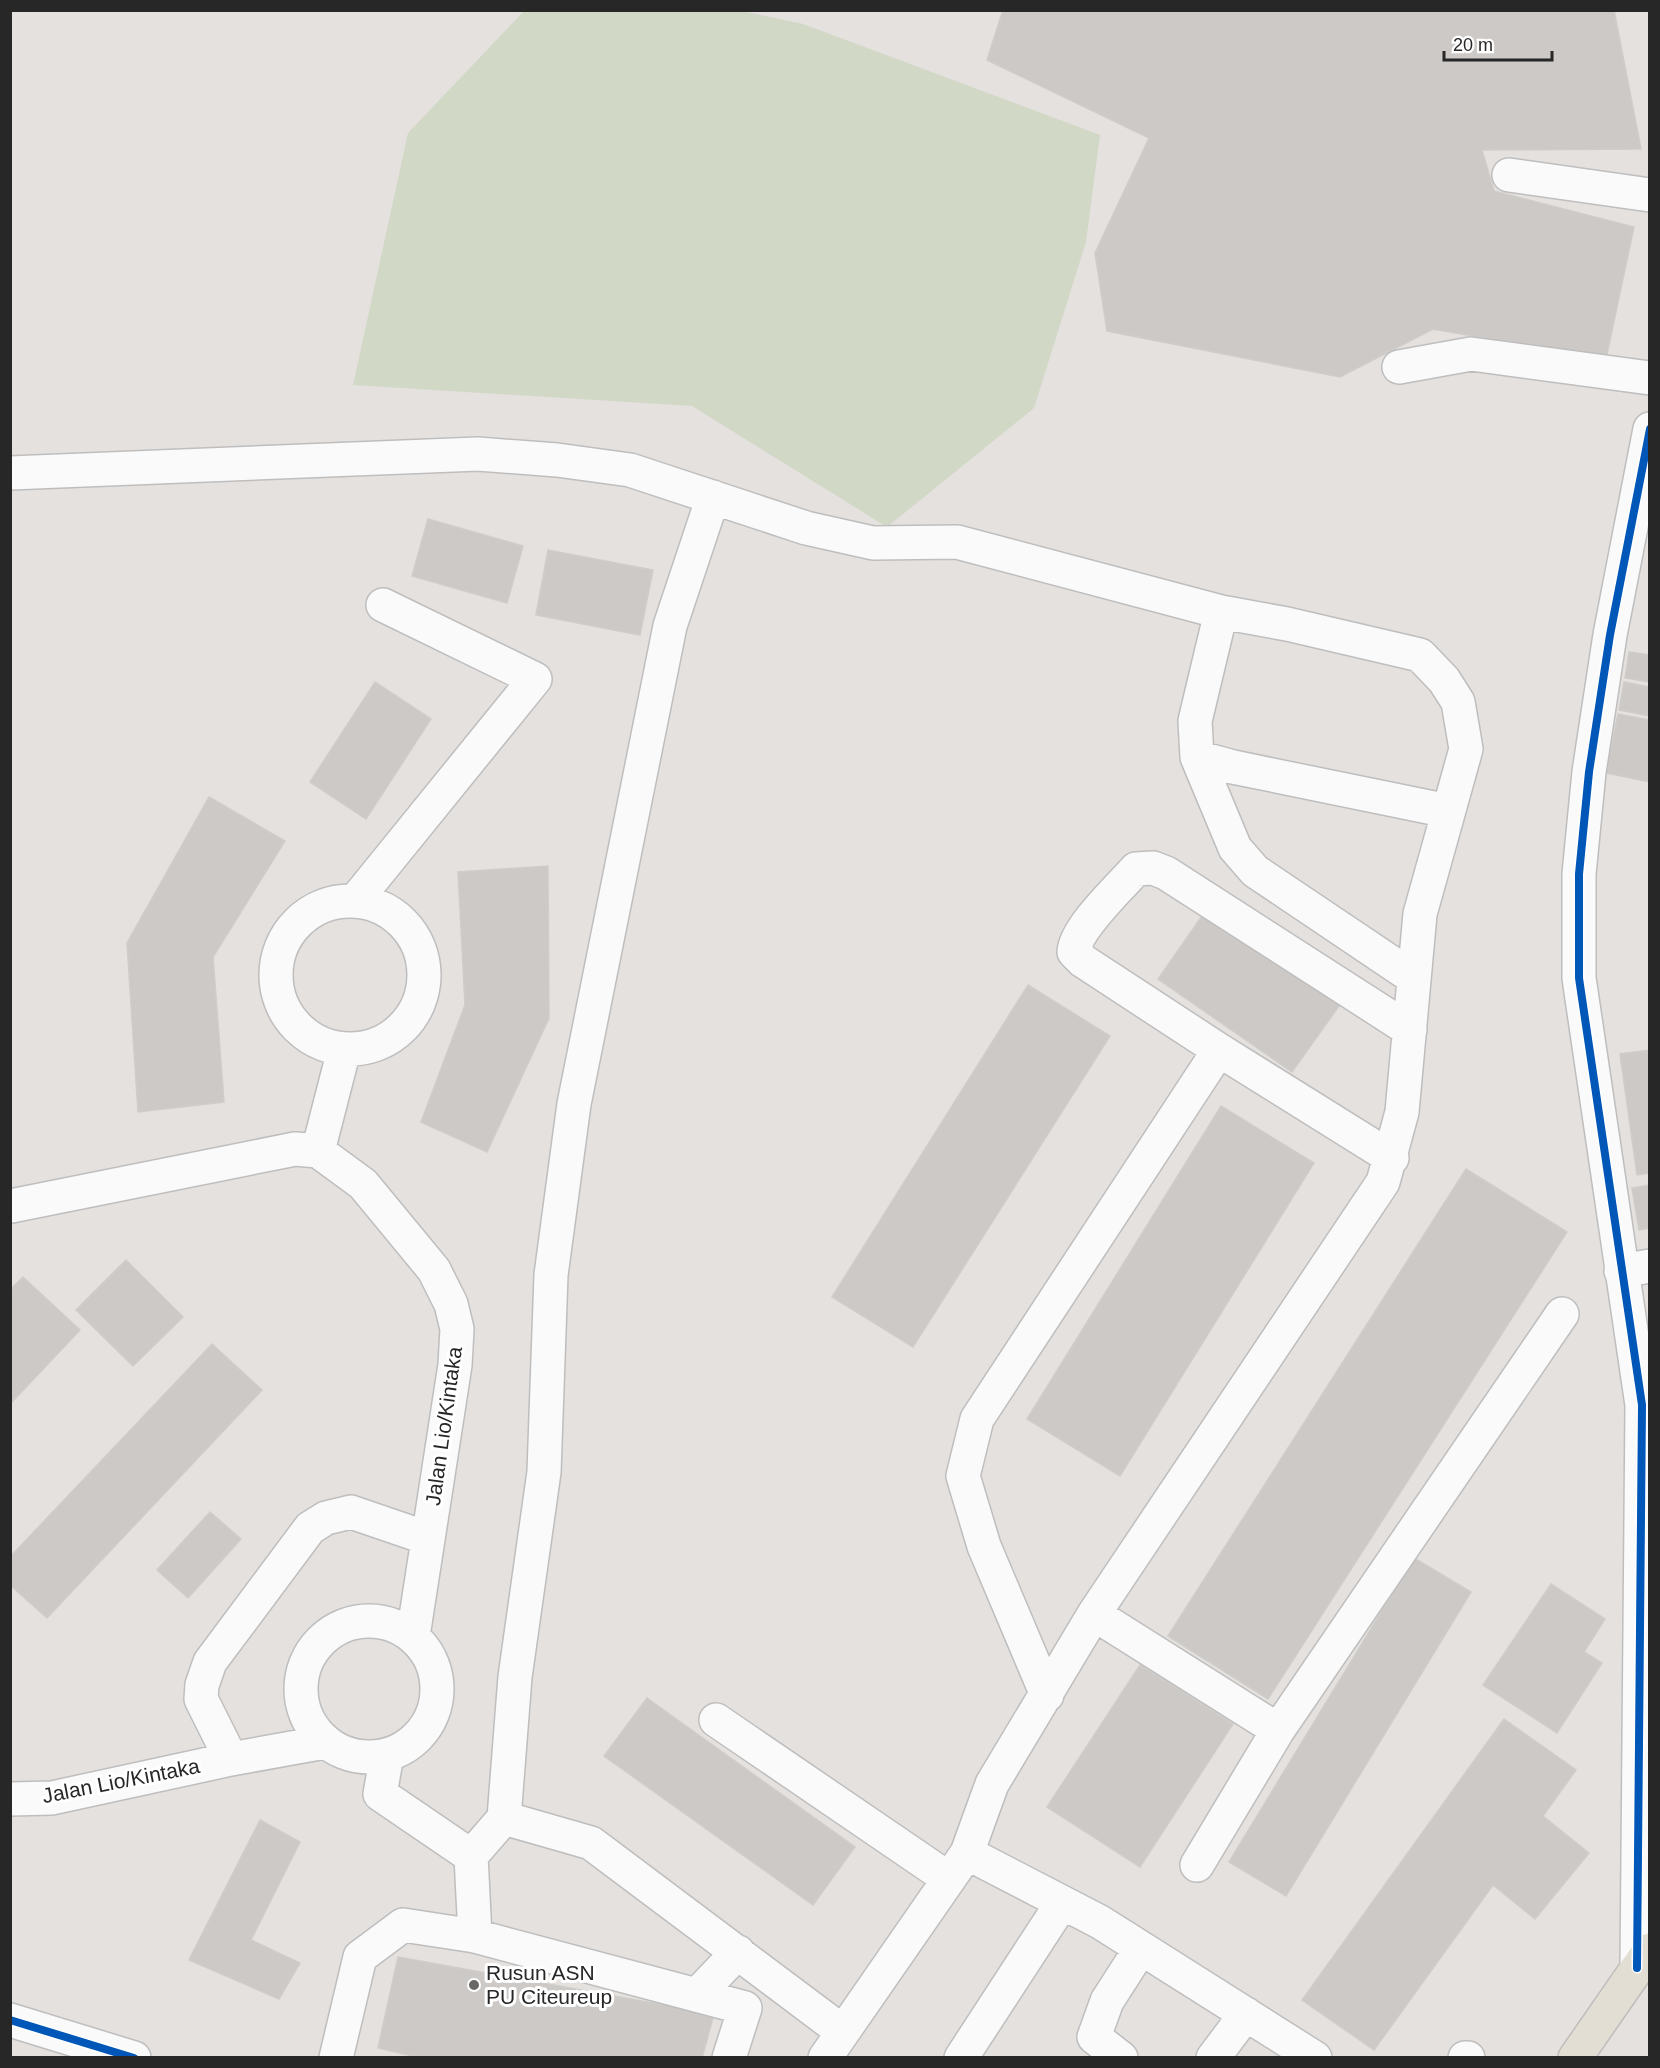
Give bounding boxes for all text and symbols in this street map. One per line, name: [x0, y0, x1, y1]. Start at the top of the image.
scale bar: [1444, 24, 1552, 62]
text: 20 m: [1453, 35, 1493, 55]
street label: Jalan Lio/Kintaka: [421, 1345, 466, 1507]
street label: Jalan Lio/Kintaka: [40, 1754, 202, 1807]
place label: Rusun ASN PU Citeureup: [486, 1961, 612, 2008]
marker: Rusun ASN PU Citeureup: [467, 1978, 481, 1992]

